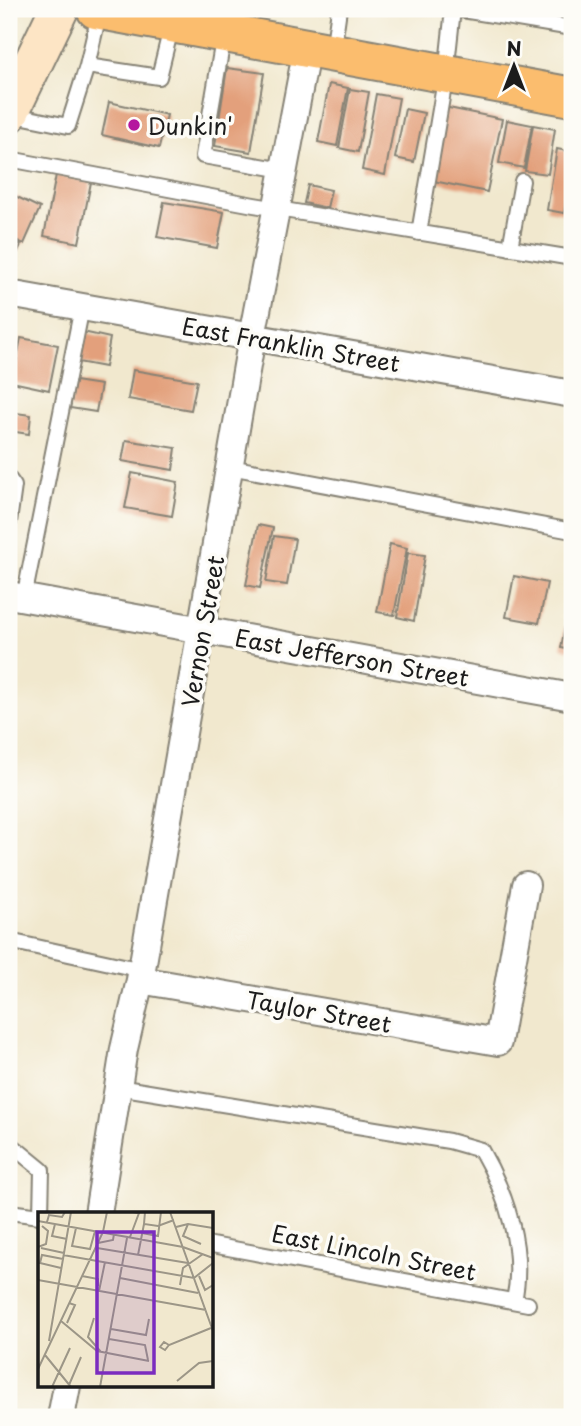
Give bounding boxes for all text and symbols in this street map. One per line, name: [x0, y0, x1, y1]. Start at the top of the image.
north arrow: [480, 32, 550, 102]
text: N: [506, 34, 522, 62]
place label: Dunkin': [148, 108, 233, 143]
marker: Dunkin': [126, 117, 142, 133]
street label: East Franklin Street: [179, 308, 403, 380]
street label: Vernon Street: [171, 552, 233, 710]
street label: East Jefferson Street: [232, 619, 472, 695]
street label: Taylor Street: [244, 981, 394, 1041]
inset map: [38, 1212, 214, 1388]
street label: East Lincoln Street: [269, 1215, 479, 1289]

